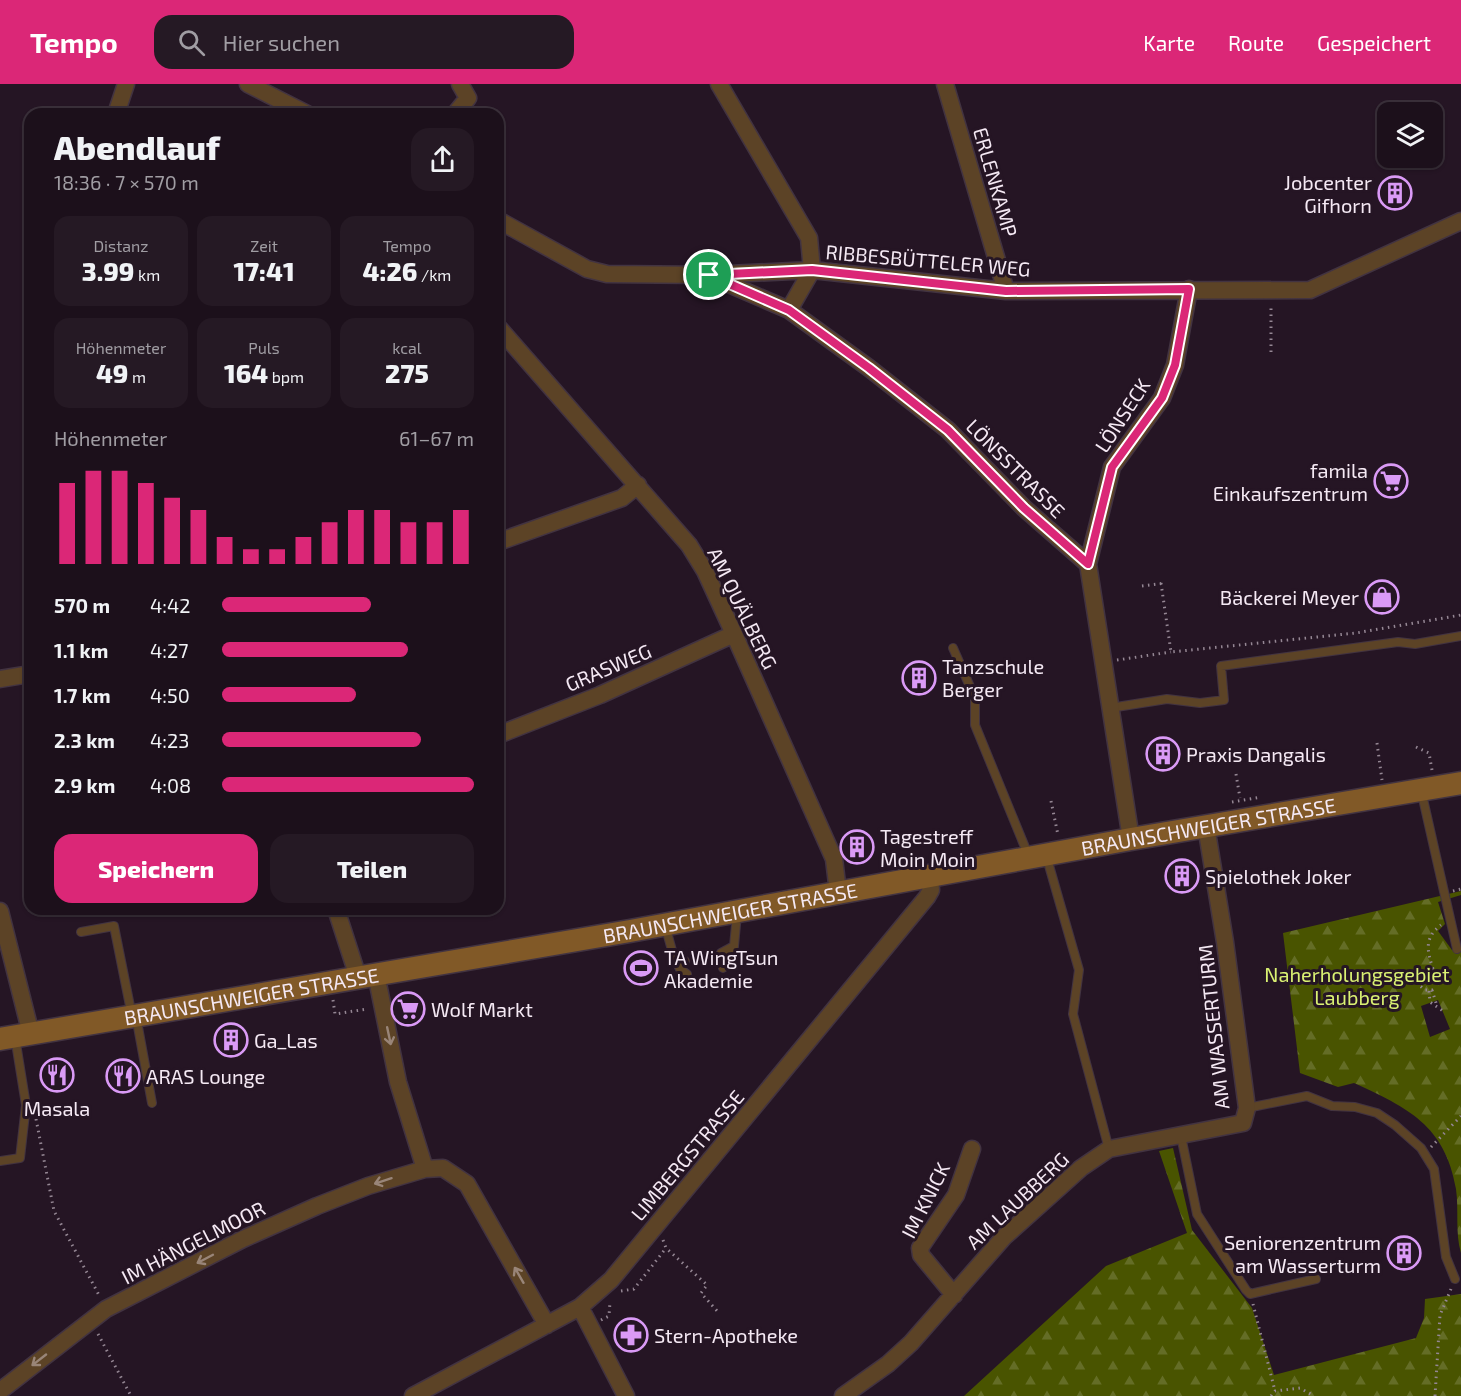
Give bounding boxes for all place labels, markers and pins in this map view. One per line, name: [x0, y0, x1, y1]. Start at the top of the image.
place label: Jobcenter Gifhorn: [1284, 170, 1372, 217]
building icon: Jobcenter Gifhorn: [1377, 175, 1413, 211]
pin: [683, 249, 734, 300]
place label: famila Einkaufszentrum: [1213, 458, 1368, 505]
supermarket icon: famila Einkaufszentrum: [1373, 463, 1409, 499]
shop icon: Bäckerei Meyer: [1364, 579, 1400, 615]
place label: Bäckerei Meyer: [1220, 585, 1359, 609]
place label: Tanzschule Berger: [942, 654, 1044, 701]
building icon: Tanzschule Berger: [901, 660, 937, 696]
building icon: Praxis Dangalis: [1145, 736, 1181, 772]
place label: Praxis Dangalis: [1186, 742, 1326, 766]
place label: Tagestreff Moin Moin: [880, 824, 975, 871]
building icon: Tagestreff Moin Moin: [839, 829, 875, 865]
building icon: Spielothek Joker: [1164, 858, 1200, 894]
place label: Spielothek Joker: [1205, 864, 1352, 888]
place label: TA WingTsun Akademie: [664, 945, 778, 992]
sports icon: TA WingTsun Akademie: [623, 950, 659, 986]
supermarket icon: Wolf Markt: [390, 991, 426, 1027]
place label: Wolf Markt: [431, 997, 533, 1021]
building icon: Ga_Las: [213, 1022, 249, 1058]
place label: Ga_Las: [254, 1028, 318, 1052]
restaurant icon: Masala: [39, 1057, 75, 1093]
restaurant icon: ARAS Lounge: [105, 1058, 141, 1094]
place label: ARAS Lounge: [146, 1064, 265, 1088]
place label: Masala: [24, 1096, 90, 1120]
place label: Seniorenzentrum am Wasserturm: [1224, 1230, 1381, 1277]
building icon: Seniorenzentrum am Wasserturm: [1386, 1235, 1422, 1271]
pharmacy icon: Stern-Apotheke: [613, 1317, 649, 1353]
place label: Stern-Apotheke: [654, 1323, 798, 1347]

